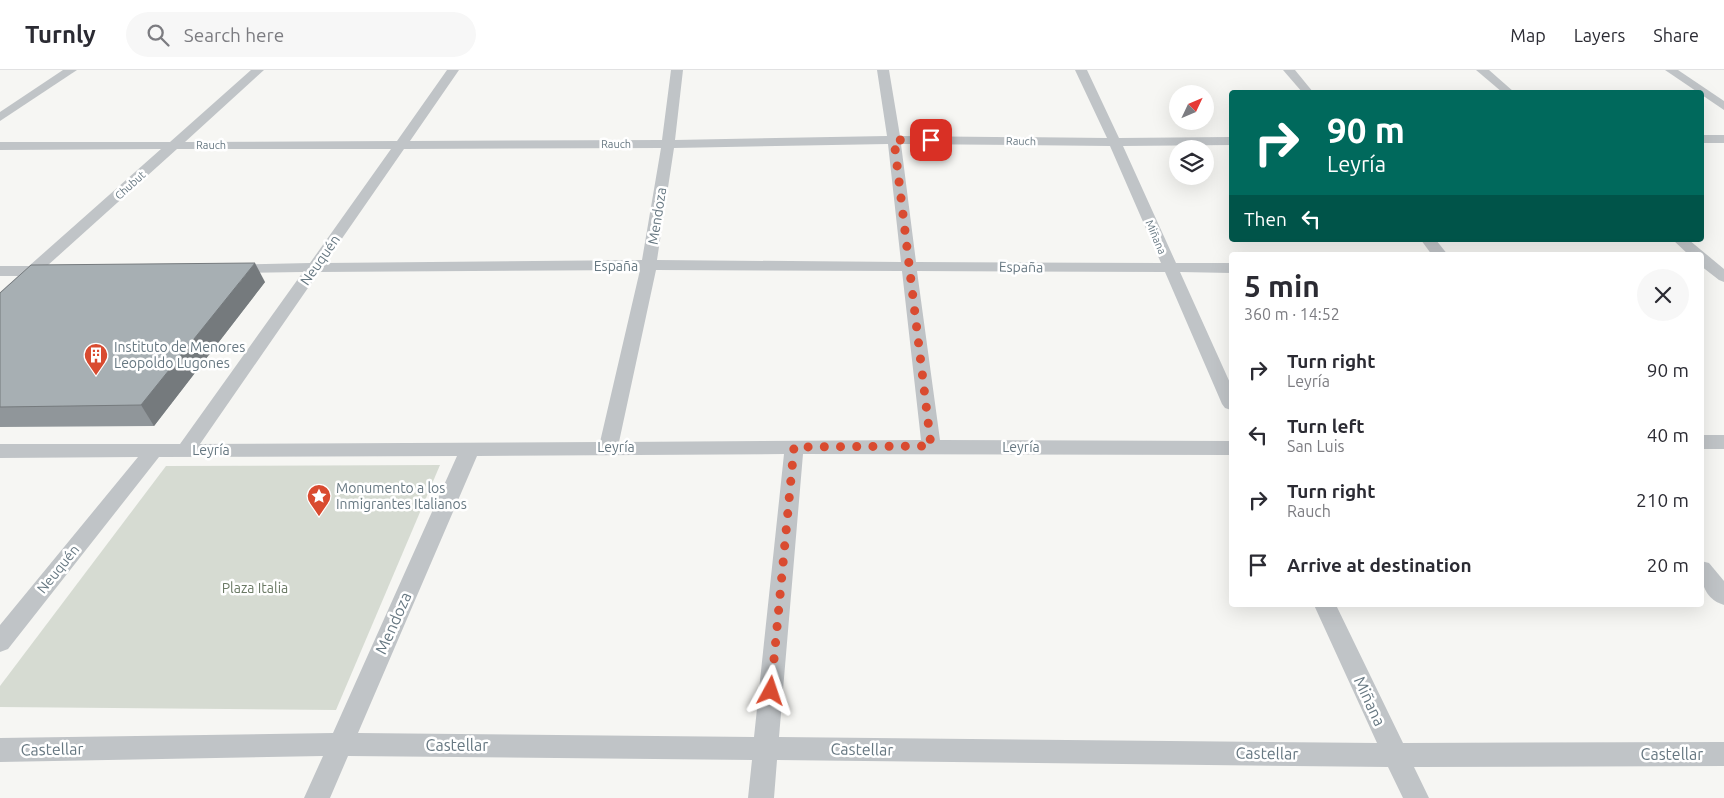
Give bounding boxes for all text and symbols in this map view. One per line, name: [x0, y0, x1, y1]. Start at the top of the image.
search box: [126, 12, 476, 57]
text: Turnly: [25, 21, 96, 48]
icon: search: [144, 21, 172, 49]
text: Search here: [184, 24, 284, 46]
text: Map: [1510, 25, 1546, 45]
text: Layers: [1574, 25, 1625, 45]
text: Share: [1653, 25, 1699, 45]
north arrow: [1169, 85, 1214, 130]
map controls: [1169, 85, 1214, 185]
icon: right: [1244, 110, 1309, 175]
text: 90 m: [1327, 110, 1405, 150]
pin: [910, 119, 952, 161]
icon: arrive: [917, 126, 945, 154]
street label: Rauch: [1006, 135, 1036, 147]
street label: Rauch: [601, 138, 631, 150]
street label: Rauch: [196, 139, 226, 151]
button: layers: [1169, 140, 1214, 185]
text: Leyría: [1327, 151, 1386, 176]
street label: Chubut: [112, 168, 148, 202]
street label: Mendoza: [645, 186, 669, 246]
icon: left: [1297, 205, 1325, 233]
text: Then: [1244, 208, 1287, 230]
street label: Miñana: [1143, 218, 1169, 256]
street label: Neuquén: [297, 232, 343, 288]
street label: España: [594, 258, 638, 274]
street label: España: [999, 259, 1043, 275]
text: 5 min: [1244, 269, 1320, 303]
button: close: [1637, 269, 1689, 321]
text: 360 m · 14:52: [1244, 305, 1340, 323]
place label: Instituto de Menores Leopoldo Lugones: [114, 339, 245, 371]
building icon: Instituto de Menores Leopoldo Lugones: [83, 342, 109, 376]
text: Turn right: [1287, 350, 1375, 372]
icon: right: [1244, 356, 1272, 384]
text: 90 m: [1647, 359, 1689, 381]
text: Leyría: [1287, 372, 1330, 390]
text: Turn left: [1287, 415, 1365, 437]
icon: left: [1244, 421, 1272, 449]
text: 40 m: [1647, 424, 1689, 446]
text: San Luis: [1287, 437, 1345, 455]
street label: Leyría: [597, 439, 635, 455]
street label: Leyría: [1002, 439, 1040, 455]
street label: Leyría: [192, 442, 230, 458]
place label: Monumento a los Inmigrantes Italianos: [336, 480, 467, 512]
text: Turn right: [1287, 480, 1375, 502]
place icon: Monumento a los Inmigrantes Italianos: [306, 483, 332, 517]
icon: right: [1244, 486, 1272, 514]
text: 210 m: [1636, 489, 1689, 511]
text: Rauch: [1287, 502, 1331, 520]
street label: Neuquén: [34, 542, 82, 596]
icon: arrive: [1244, 551, 1272, 579]
text: Arrive at destination: [1287, 554, 1472, 576]
text: 20 m: [1647, 554, 1689, 576]
park label: Plaza Italia: [222, 580, 288, 596]
street label: Mendoza: [371, 589, 415, 657]
position arrow: [744, 664, 796, 716]
street label: Miñana: [1351, 673, 1389, 729]
street label: Castellar: [426, 736, 488, 754]
street label: Castellar: [20, 739, 84, 759]
street label: Castellar: [830, 739, 894, 759]
street label: Castellar: [1235, 743, 1299, 763]
street label: Castellar: [1641, 745, 1703, 763]

